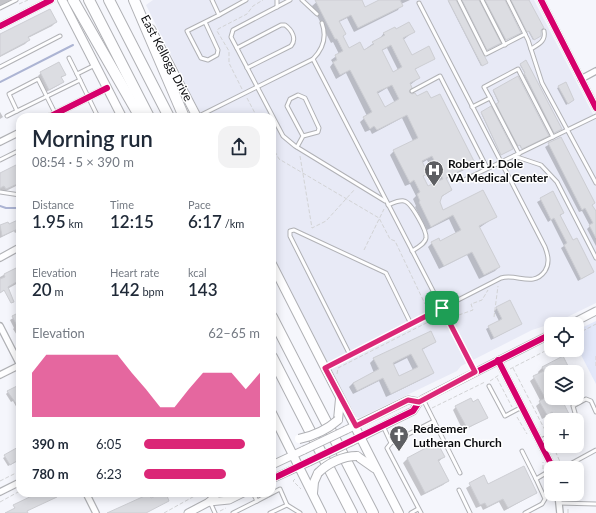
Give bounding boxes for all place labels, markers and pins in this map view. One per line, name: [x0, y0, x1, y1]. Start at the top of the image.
place label: Robert J. Dole VA Medical Center: [447, 156, 548, 185]
hospital icon: Robert J. Dole VA Medical Center: [423, 159, 445, 187]
pin: [425, 291, 459, 325]
place label: Redeemer Lutheran Church: [413, 421, 502, 450]
church icon: Redeemer Lutheran Church: [388, 424, 410, 452]

